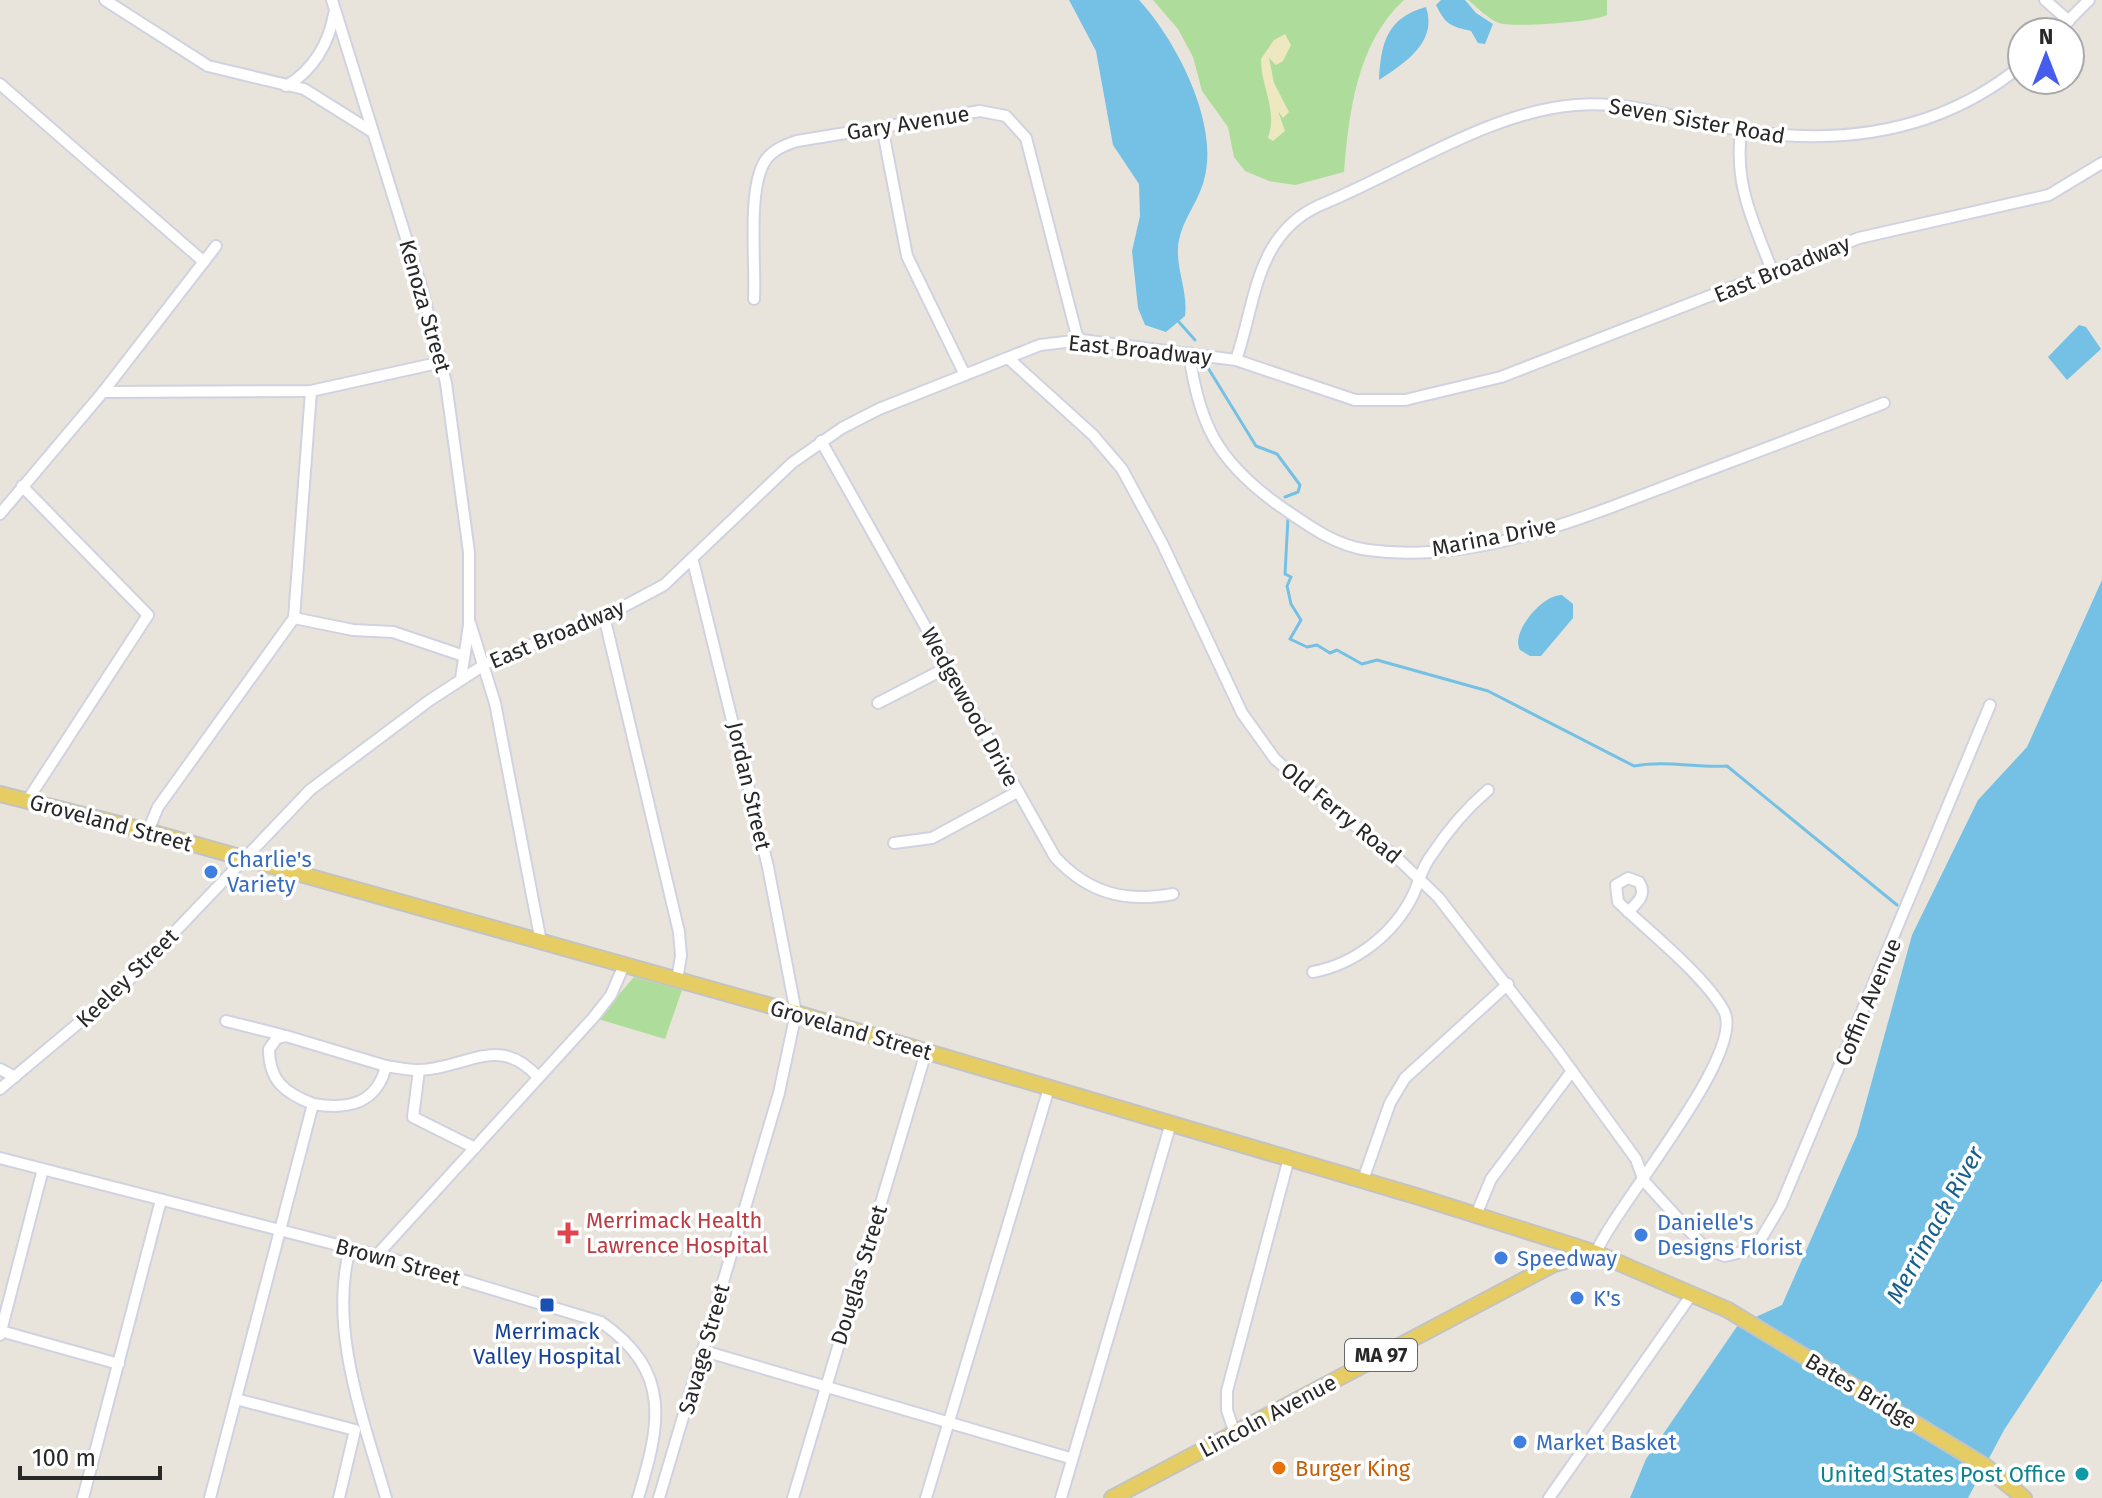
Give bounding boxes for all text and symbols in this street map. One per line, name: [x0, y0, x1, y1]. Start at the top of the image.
north arrow: [2006, 16, 2086, 96]
text: N: [2039, 23, 2053, 50]
street label: Seven Sister Road: [1607, 92, 1787, 150]
street label: Gary Avenue: [845, 100, 971, 146]
street label: East Broadway: [1710, 229, 1854, 309]
street label: Kenoza Street: [393, 236, 457, 376]
street label: East Broadway: [1067, 329, 1213, 371]
street label: Marina Drive: [1430, 512, 1558, 562]
street label: East Broadway: [485, 593, 629, 675]
street label: Wedgewood Drive: [915, 623, 1025, 791]
street label: Jordan Street: [721, 719, 777, 853]
street label: Old Ferry Road: [1275, 756, 1407, 870]
street label: Groveland Street: [27, 788, 195, 858]
place label: Charlie's Variety: [227, 846, 312, 898]
marker: Charlie's Variety: [202, 863, 220, 881]
street label: Keeley Street: [70, 923, 184, 1033]
street label: Coffin Avenue: [1829, 934, 1907, 1070]
street label: Groveland Street: [767, 994, 935, 1066]
water label: Merrimack River: [1880, 1141, 1990, 1308]
street label: Douglas Street: [825, 1202, 893, 1348]
place label: Merrimack Health Lawrence Hospital: [586, 1207, 768, 1259]
place label: Danielle's Designs Florist: [1657, 1209, 1803, 1261]
marker: Merrimack Health Lawrence Hospital: [557, 1222, 579, 1244]
marker: Danielle's Designs Florist: [1632, 1226, 1650, 1244]
street label: Brown Street: [333, 1232, 463, 1292]
place label: Speedway: [1517, 1245, 1617, 1272]
marker: Speedway: [1492, 1249, 1510, 1267]
street label: Savage Street: [672, 1281, 736, 1417]
place label: K's: [1593, 1285, 1621, 1312]
marker: K's: [1568, 1289, 1586, 1307]
marker: Merrimack Valley Hospital: [538, 1296, 556, 1314]
place label: Merrimack Valley Hospital: [473, 1318, 621, 1370]
road number: MA 97: [1345, 1339, 1417, 1371]
street label: Bates Bridge: [1800, 1347, 1922, 1435]
street label: Lincoln Avenue: [1195, 1369, 1341, 1463]
place label: Market Basket: [1536, 1429, 1677, 1456]
scale bar: [20, 1430, 160, 1480]
marker: Market Basket: [1511, 1433, 1529, 1451]
text: 100 m: [32, 1444, 96, 1472]
place label: Burger King: [1295, 1455, 1411, 1482]
marker: Burger King: [1270, 1459, 1288, 1477]
place label: United States Post Office: [1820, 1461, 2066, 1488]
marker: United States Post Office: [2073, 1465, 2091, 1483]

